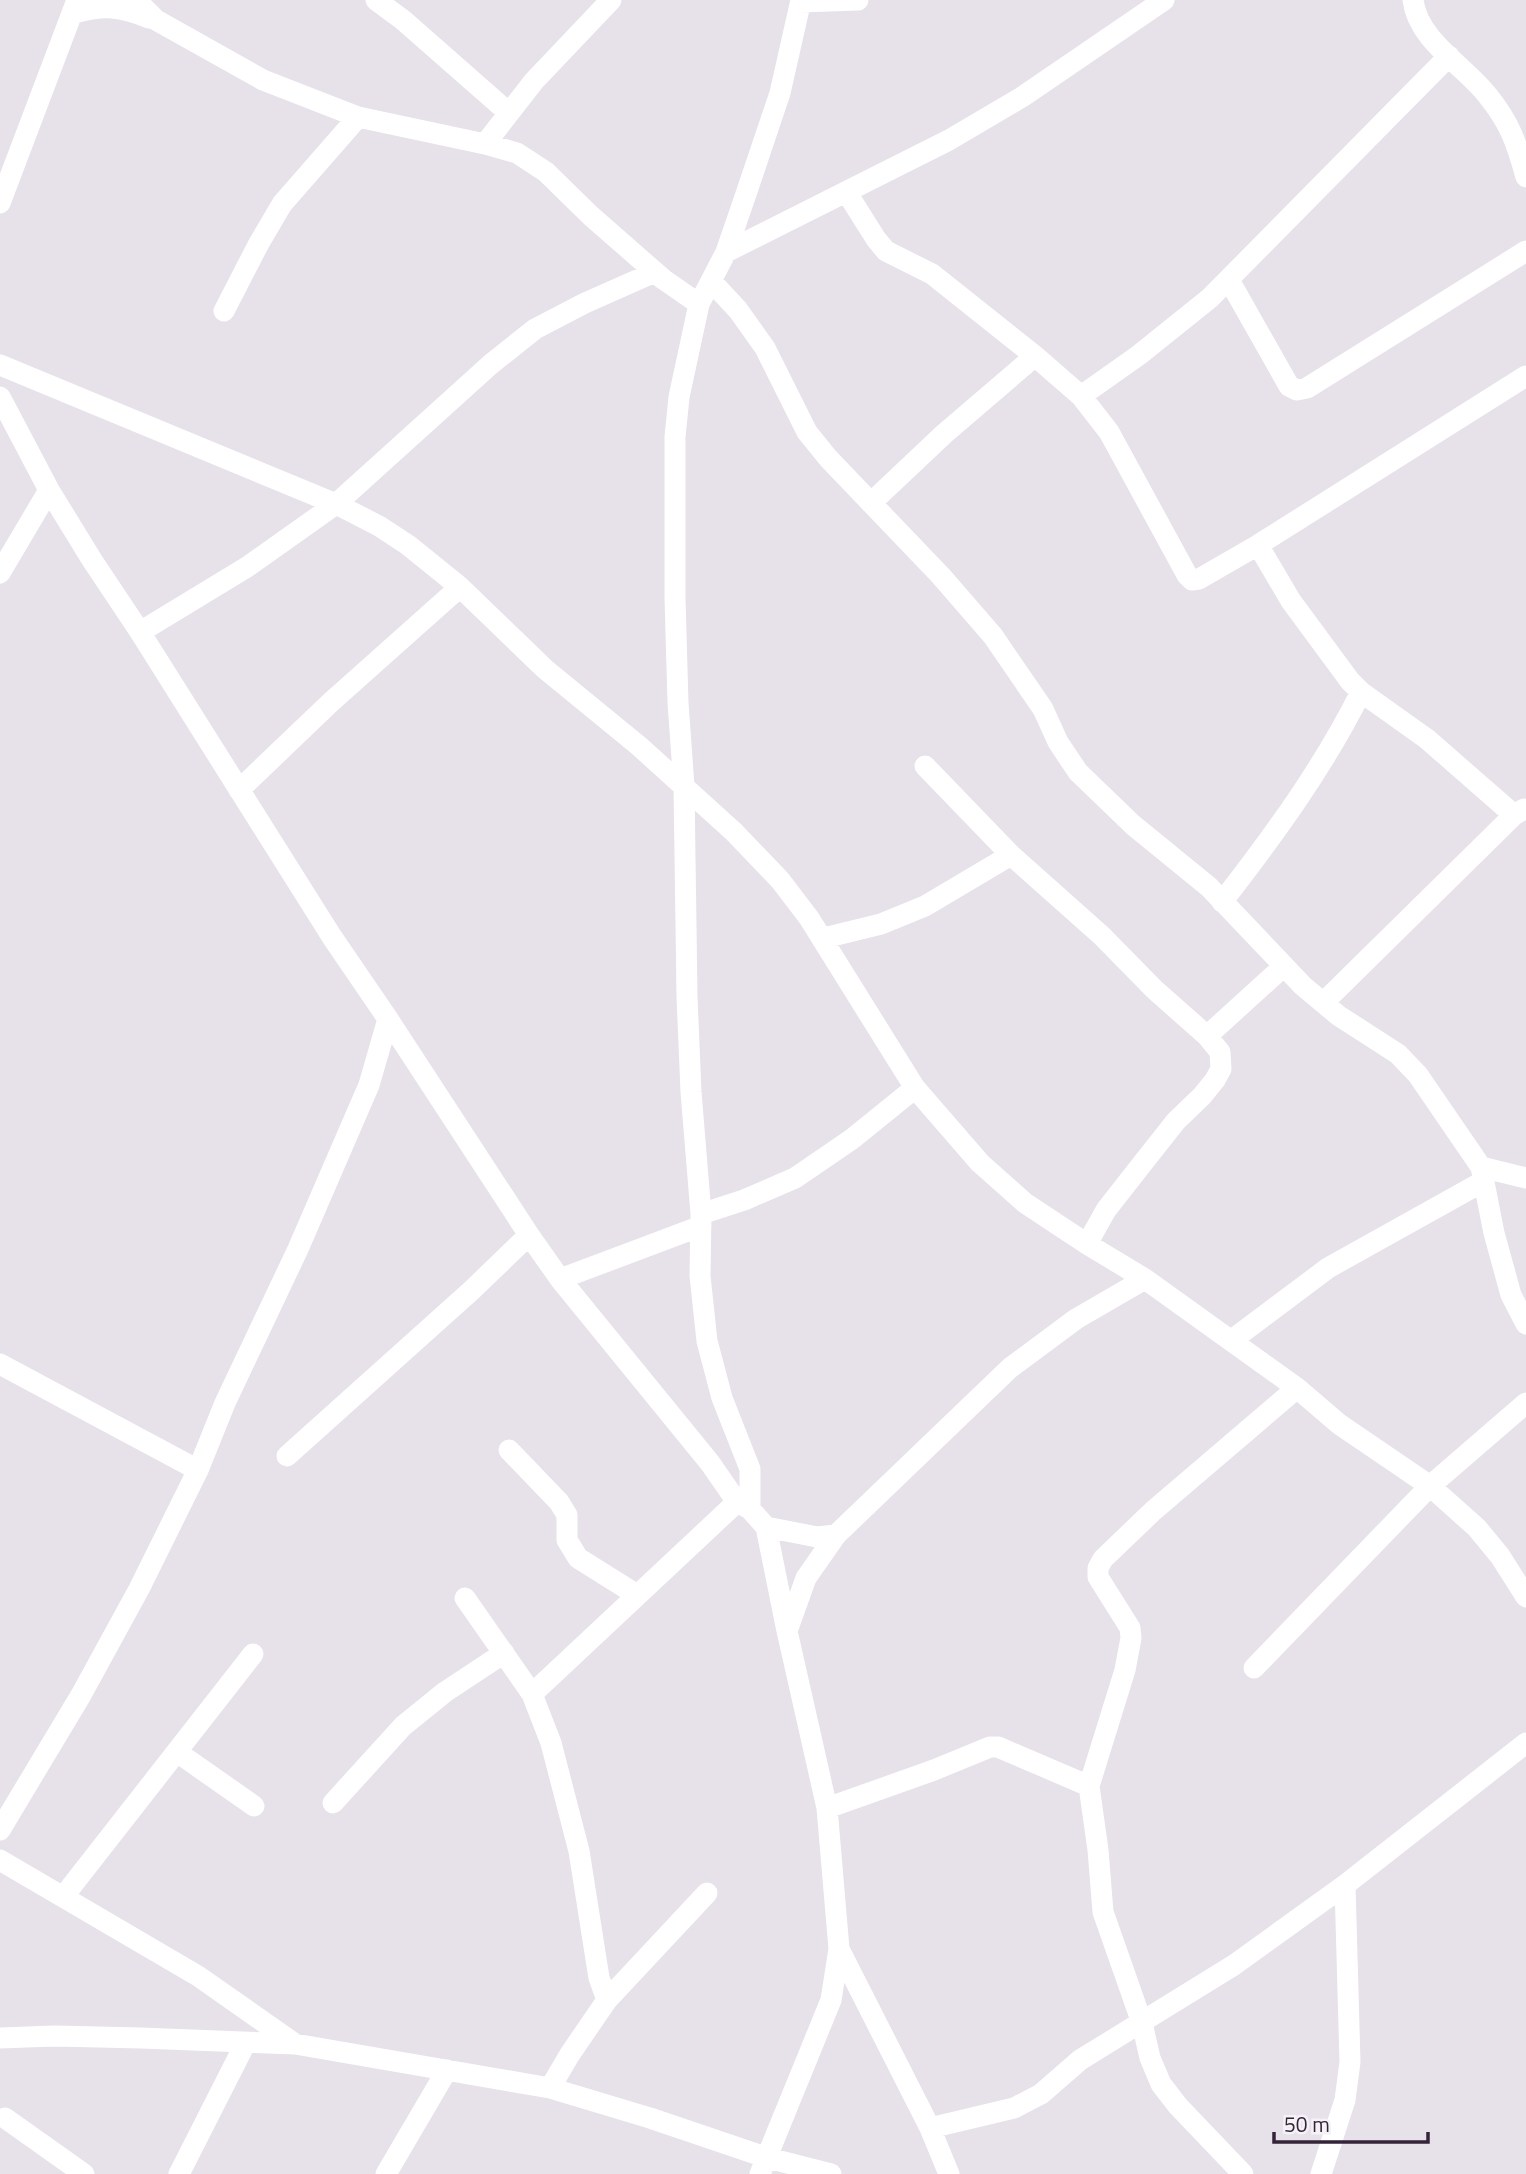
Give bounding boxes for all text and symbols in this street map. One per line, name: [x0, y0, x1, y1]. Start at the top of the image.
scale bar: [1274, 2100, 1428, 2144]
text: 50 m: [1284, 2108, 1330, 2140]

